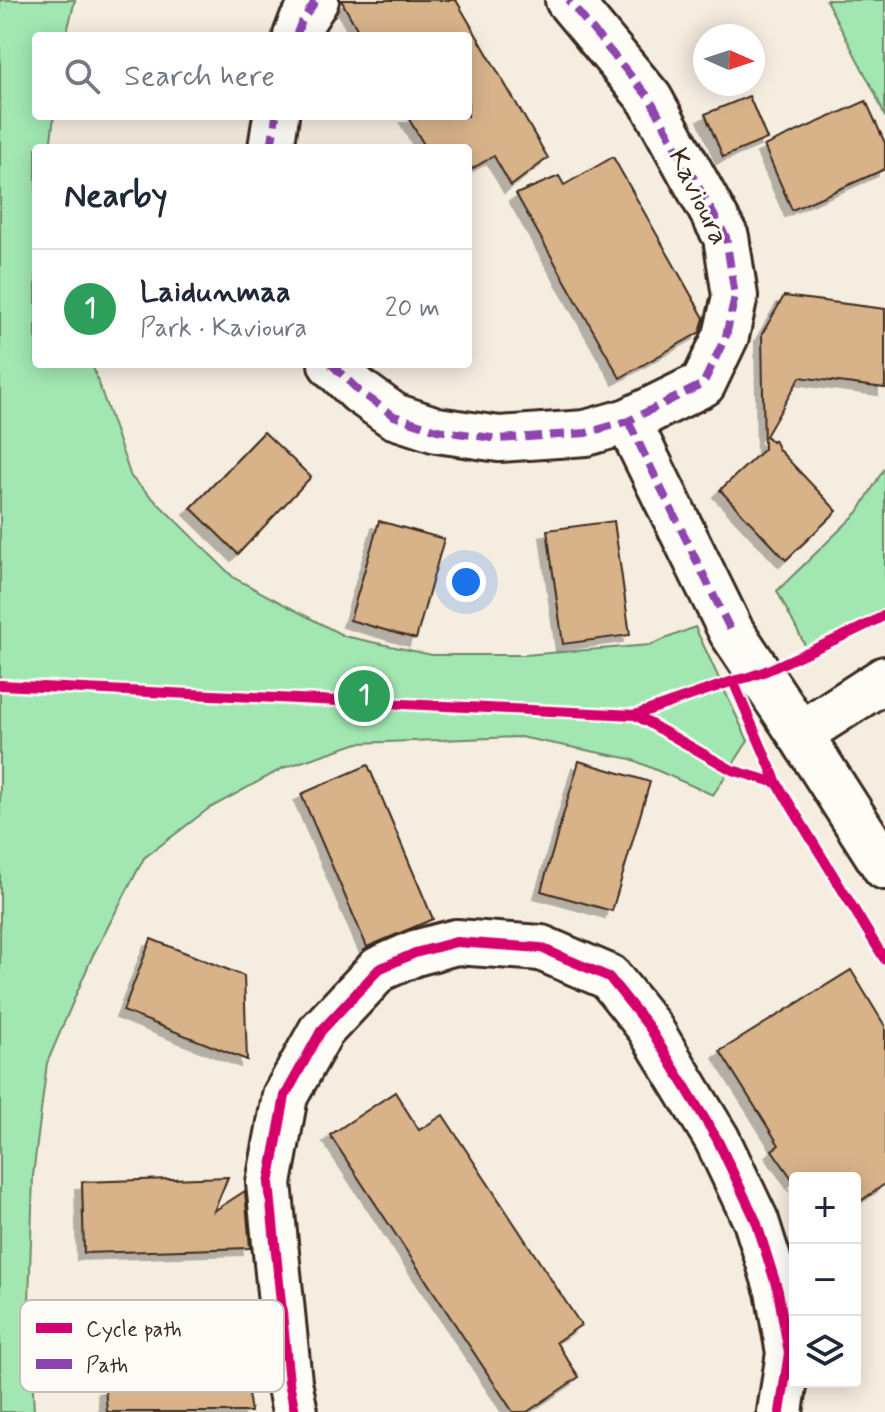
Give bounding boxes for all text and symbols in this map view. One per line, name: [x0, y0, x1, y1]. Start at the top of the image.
north arrow: [693, 24, 765, 96]
search box: [32, 32, 472, 120]
icon: search: [60, 54, 104, 98]
text: Search here: [124, 57, 275, 96]
street label: Kavioura: [659, 143, 737, 251]
text: Nearby: [64, 174, 168, 219]
text: Laidunmaa: [140, 273, 291, 312]
text: 1: [84, 292, 96, 326]
text: 20 m: [385, 292, 440, 326]
text: Park · Kavioura: [140, 312, 307, 346]
your location: [446, 562, 486, 602]
pin: 1: [338, 666, 390, 726]
map controls: [789, 1172, 861, 1388]
button: +: [789, 1172, 861, 1244]
button: −: [789, 1244, 861, 1316]
legend: [20, 1300, 284, 1392]
text: Cycle path: [86, 1316, 182, 1344]
button: layers: [789, 1316, 861, 1388]
text: Path: [86, 1352, 128, 1380]

